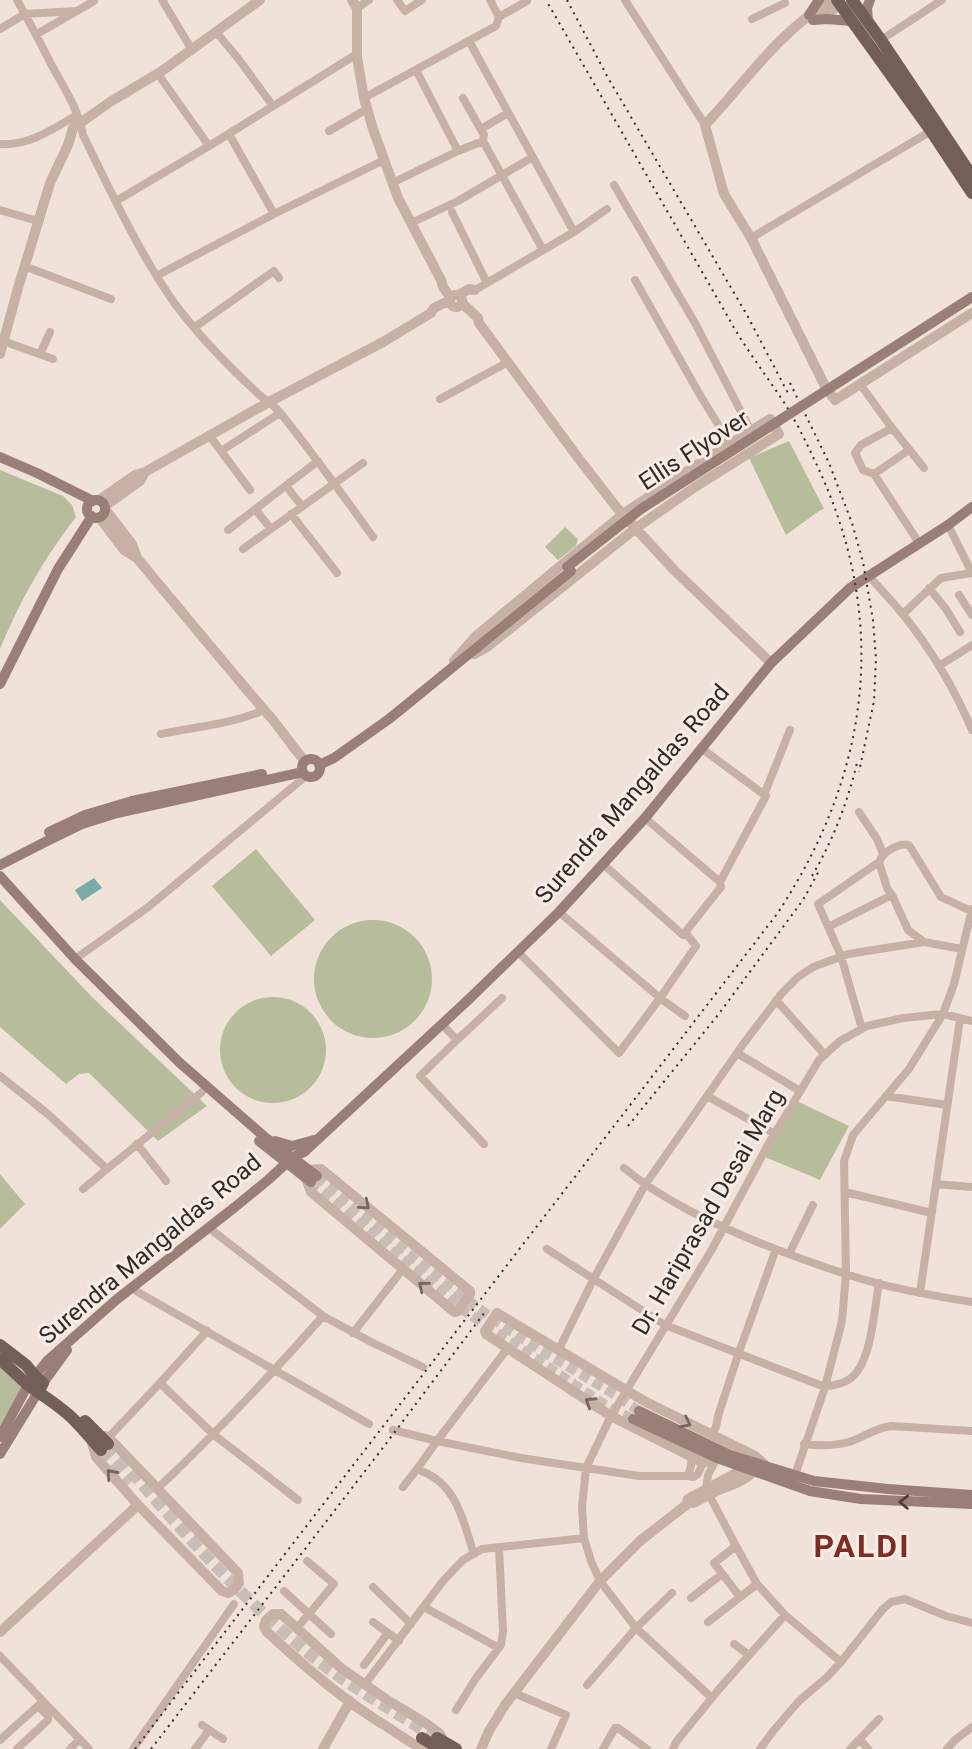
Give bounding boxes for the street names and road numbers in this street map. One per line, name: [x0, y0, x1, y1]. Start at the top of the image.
street label: Ellis Flyover: [634, 404, 754, 496]
street label: Surendra Mangaldas Road: [529, 679, 735, 909]
street label: Dr. Hariprasad Desai Marg: [626, 1084, 790, 1340]
street label: Surendra Mangaldas Road: [33, 1148, 267, 1350]

